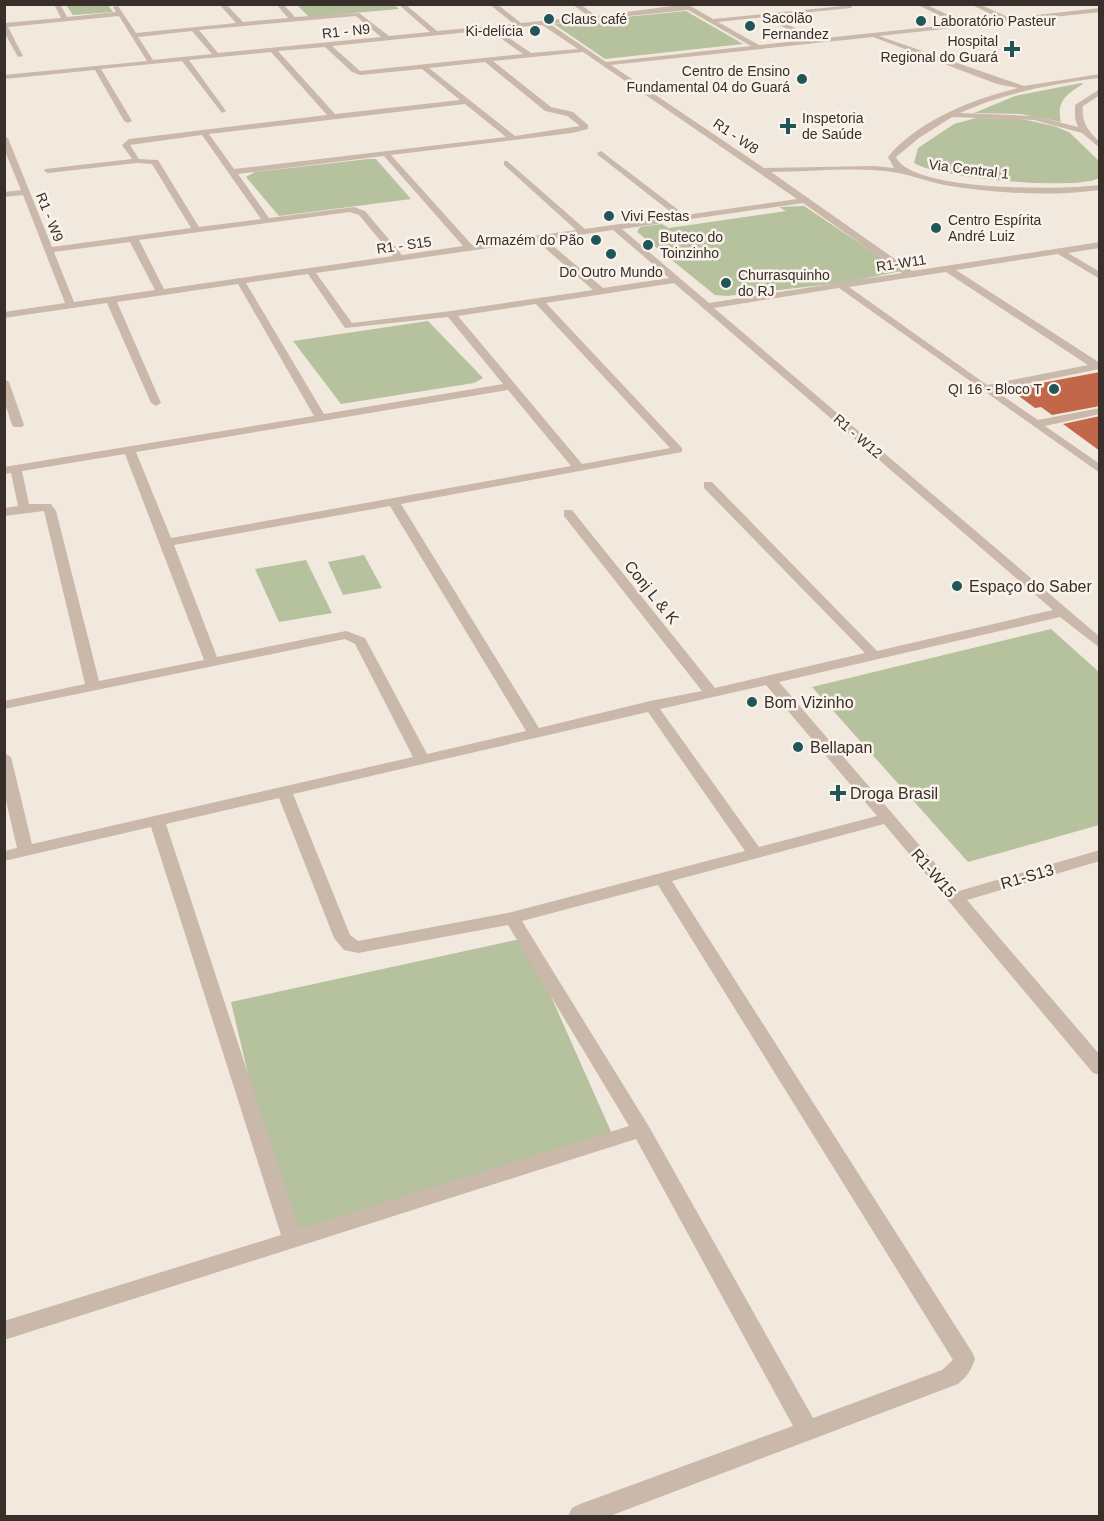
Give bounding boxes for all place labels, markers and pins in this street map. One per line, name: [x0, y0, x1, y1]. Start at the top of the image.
place label: Sacolão Fernandez: [762, 10, 829, 42]
place label: Claus café: [561, 11, 627, 27]
marker: Claus café: [542, 12, 556, 26]
place label: Laboratório Pasteur: [933, 13, 1056, 29]
marker: Laboratório Pasteur: [914, 14, 928, 28]
marker: Sacolão Fernandez: [743, 19, 757, 33]
place label: Ki-delícia: [465, 23, 523, 39]
marker: Ki-delícia: [528, 24, 542, 38]
place label: Hospital Regional do Guará: [880, 33, 998, 65]
marker: Hospital Regional do Guará: [1003, 40, 1021, 58]
place label: Centro de Ensino Fundamental 04 do Guará: [627, 63, 790, 95]
marker: Centro de Ensino Fundamental 04 do Guará: [795, 72, 809, 86]
place label: Inspetoria de Saúde: [802, 110, 864, 142]
marker: Inspetoria de Saúde: [779, 117, 797, 135]
place label: Vivi Festas: [621, 208, 689, 224]
marker: Vivi Festas: [602, 209, 616, 223]
place label: Centro Espírita André Luiz: [948, 212, 1042, 244]
marker: Centro Espírita André Luiz: [929, 221, 943, 235]
place label: Buteco do Toinzinho: [660, 229, 723, 261]
place label: Armazém do Pão: [476, 232, 584, 248]
marker: Armazém do Pão: [589, 233, 603, 247]
marker: Buteco do Toinzinho: [641, 238, 655, 252]
marker: Do Outro Mundo: [604, 247, 618, 261]
place label: Do Outro Mundo: [559, 264, 663, 280]
place label: Churrasquinho do RJ: [738, 267, 830, 299]
marker: Churrasquinho do RJ: [719, 276, 733, 290]
place label: QI 16 - Bloco T: [948, 381, 1042, 397]
marker: QI 16 - Bloco T: [1047, 382, 1061, 396]
place label: Espaço do Saber: [969, 578, 1092, 595]
marker: Espaço do Saber: [950, 579, 964, 593]
place label: Bom Vizinho: [764, 694, 854, 711]
marker: Bom Vizinho: [745, 695, 759, 709]
place label: Bellapan: [810, 739, 872, 756]
marker: Bellapan: [791, 740, 805, 754]
place label: Droga Brasil: [850, 785, 938, 802]
marker: Droga Brasil: [831, 786, 845, 800]

